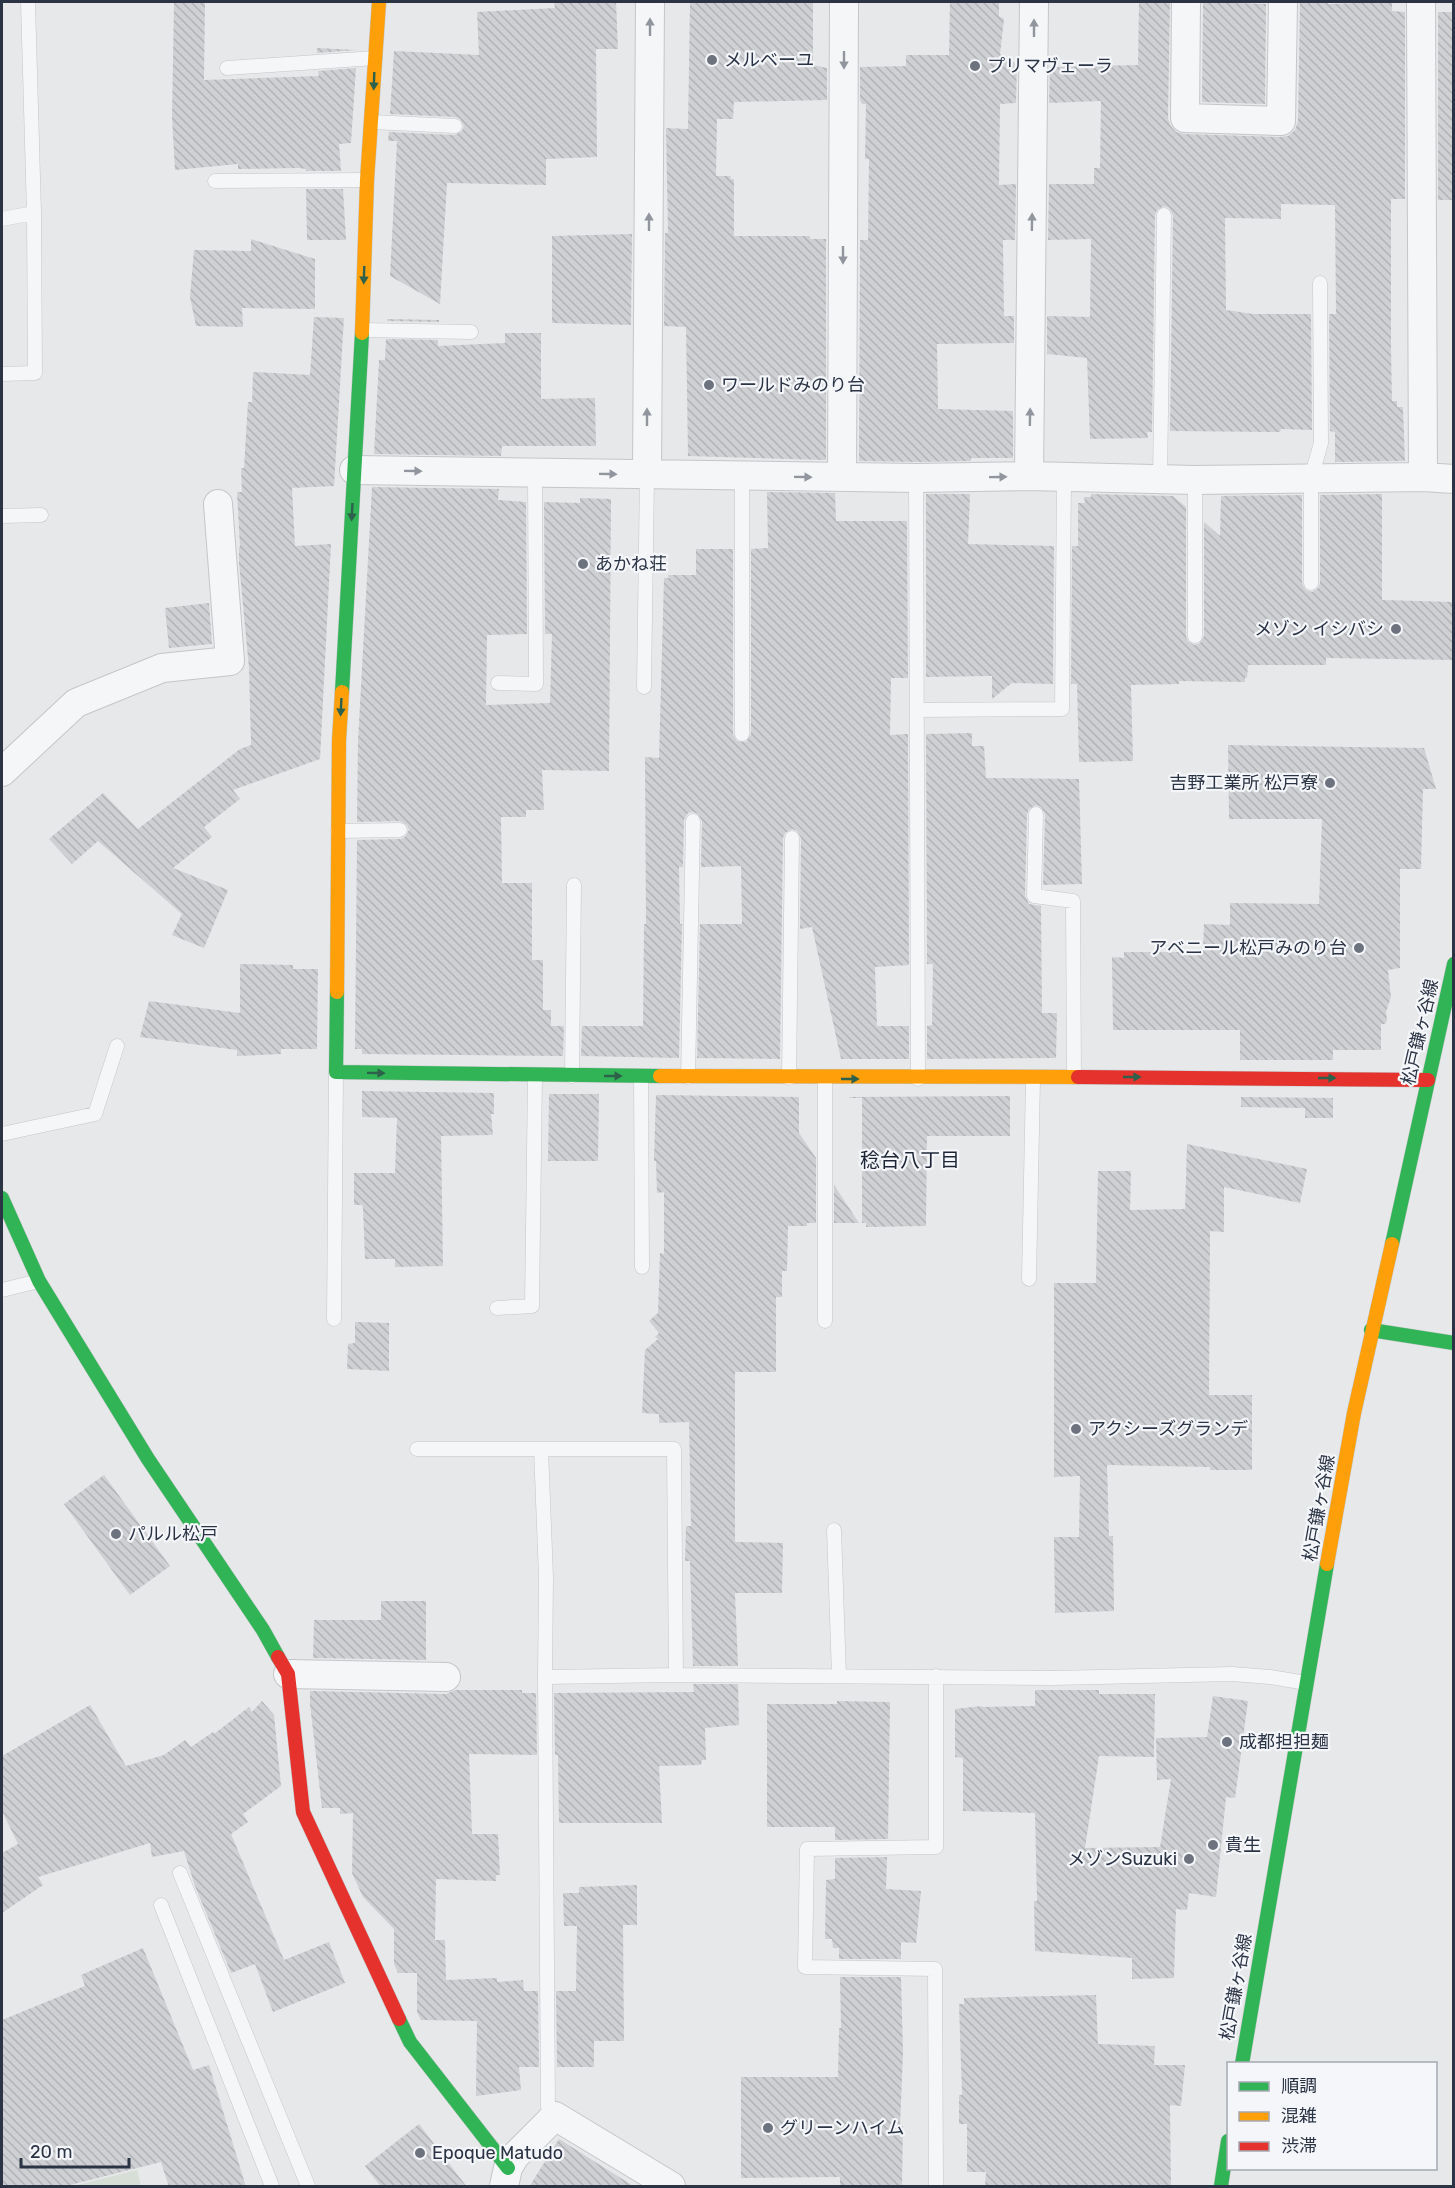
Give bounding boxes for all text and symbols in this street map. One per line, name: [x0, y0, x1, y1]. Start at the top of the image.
one-way arrow: [645, 17, 655, 36]
one-way arrow: [1029, 18, 1039, 37]
place label: メルベーユ: [724, 49, 814, 71]
one-way arrow: [839, 50, 848, 69]
marker: メルベーユ: [705, 53, 719, 67]
place label: プリマヴェーラ: [987, 55, 1113, 77]
marker: プリマヴェーラ: [968, 59, 982, 73]
one-way arrow: [369, 71, 378, 90]
one-way arrow: [644, 212, 654, 231]
one-way arrow: [1027, 213, 1037, 232]
one-way arrow: [838, 245, 848, 264]
one-way arrow: [359, 266, 369, 285]
place label: ワールドみのり台: [721, 374, 865, 396]
marker: ワールドみのり台: [702, 378, 716, 392]
one-way arrow: [642, 407, 652, 426]
one-way arrow: [1025, 408, 1035, 427]
one-way arrow: [403, 466, 422, 476]
one-way arrow: [598, 470, 617, 479]
one-way arrow: [793, 472, 812, 482]
one-way arrow: [988, 472, 1007, 481]
one-way arrow: [347, 503, 356, 522]
place label: あかね荘: [595, 553, 667, 575]
marker: あかね荘: [576, 557, 590, 571]
place label: メゾン イシバシ: [1254, 618, 1384, 640]
marker: メゾン イシバシ: [1389, 622, 1403, 636]
one-way arrow: [336, 697, 345, 716]
place label: 吉野工業所 松戸寮: [1170, 772, 1318, 794]
marker: 吉野工業所 松戸寮: [1323, 776, 1337, 790]
place label: アベニール松戸みのり台: [1149, 937, 1347, 959]
marker: アベニール松戸みのり台: [1352, 941, 1366, 955]
street label: 松戸鎌ヶ谷線: [1397, 977, 1443, 1087]
one-way arrow: [366, 1068, 385, 1078]
one-way arrow: [603, 1071, 622, 1081]
one-way arrow: [1123, 1072, 1142, 1082]
one-way arrow: [1318, 1073, 1337, 1083]
one-way arrow: [840, 1074, 859, 1084]
district label: 稔台八丁目: [860, 1148, 960, 1172]
place label: アクシーズグランデ: [1088, 1418, 1248, 1440]
marker: アクシーズグランデ: [1069, 1422, 1083, 1436]
street label: 松戸鎌ヶ谷線: [1299, 1453, 1339, 1563]
place label: パルル松戸: [128, 1523, 218, 1545]
marker: パルル松戸: [109, 1527, 123, 1541]
place label: 成都担担麺: [1239, 1731, 1329, 1753]
marker: 成都担担麺: [1220, 1735, 1234, 1749]
place label: 貴生: [1225, 1834, 1261, 1856]
marker: 貴生: [1206, 1838, 1220, 1852]
place label: メゾンSuzuki: [1067, 1848, 1177, 1870]
marker: メゾンSuzuki: [1182, 1852, 1196, 1866]
street label: 松戸鎌ヶ谷線: [1216, 1932, 1256, 2042]
legend: [1227, 2062, 1437, 2170]
text: 順調: [1281, 2075, 1317, 2097]
text: 混雑: [1281, 2105, 1317, 2127]
place label: グリーンハイム: [780, 2117, 904, 2139]
marker: グリーンハイム: [761, 2121, 775, 2135]
scale bar: [21, 2131, 129, 2169]
text: 渋滞: [1281, 2135, 1317, 2157]
text: 20 m: [30, 2141, 72, 2163]
place label: Epoque Matudo: [432, 2142, 563, 2164]
marker: Epoque Matudo: [413, 2146, 427, 2160]

